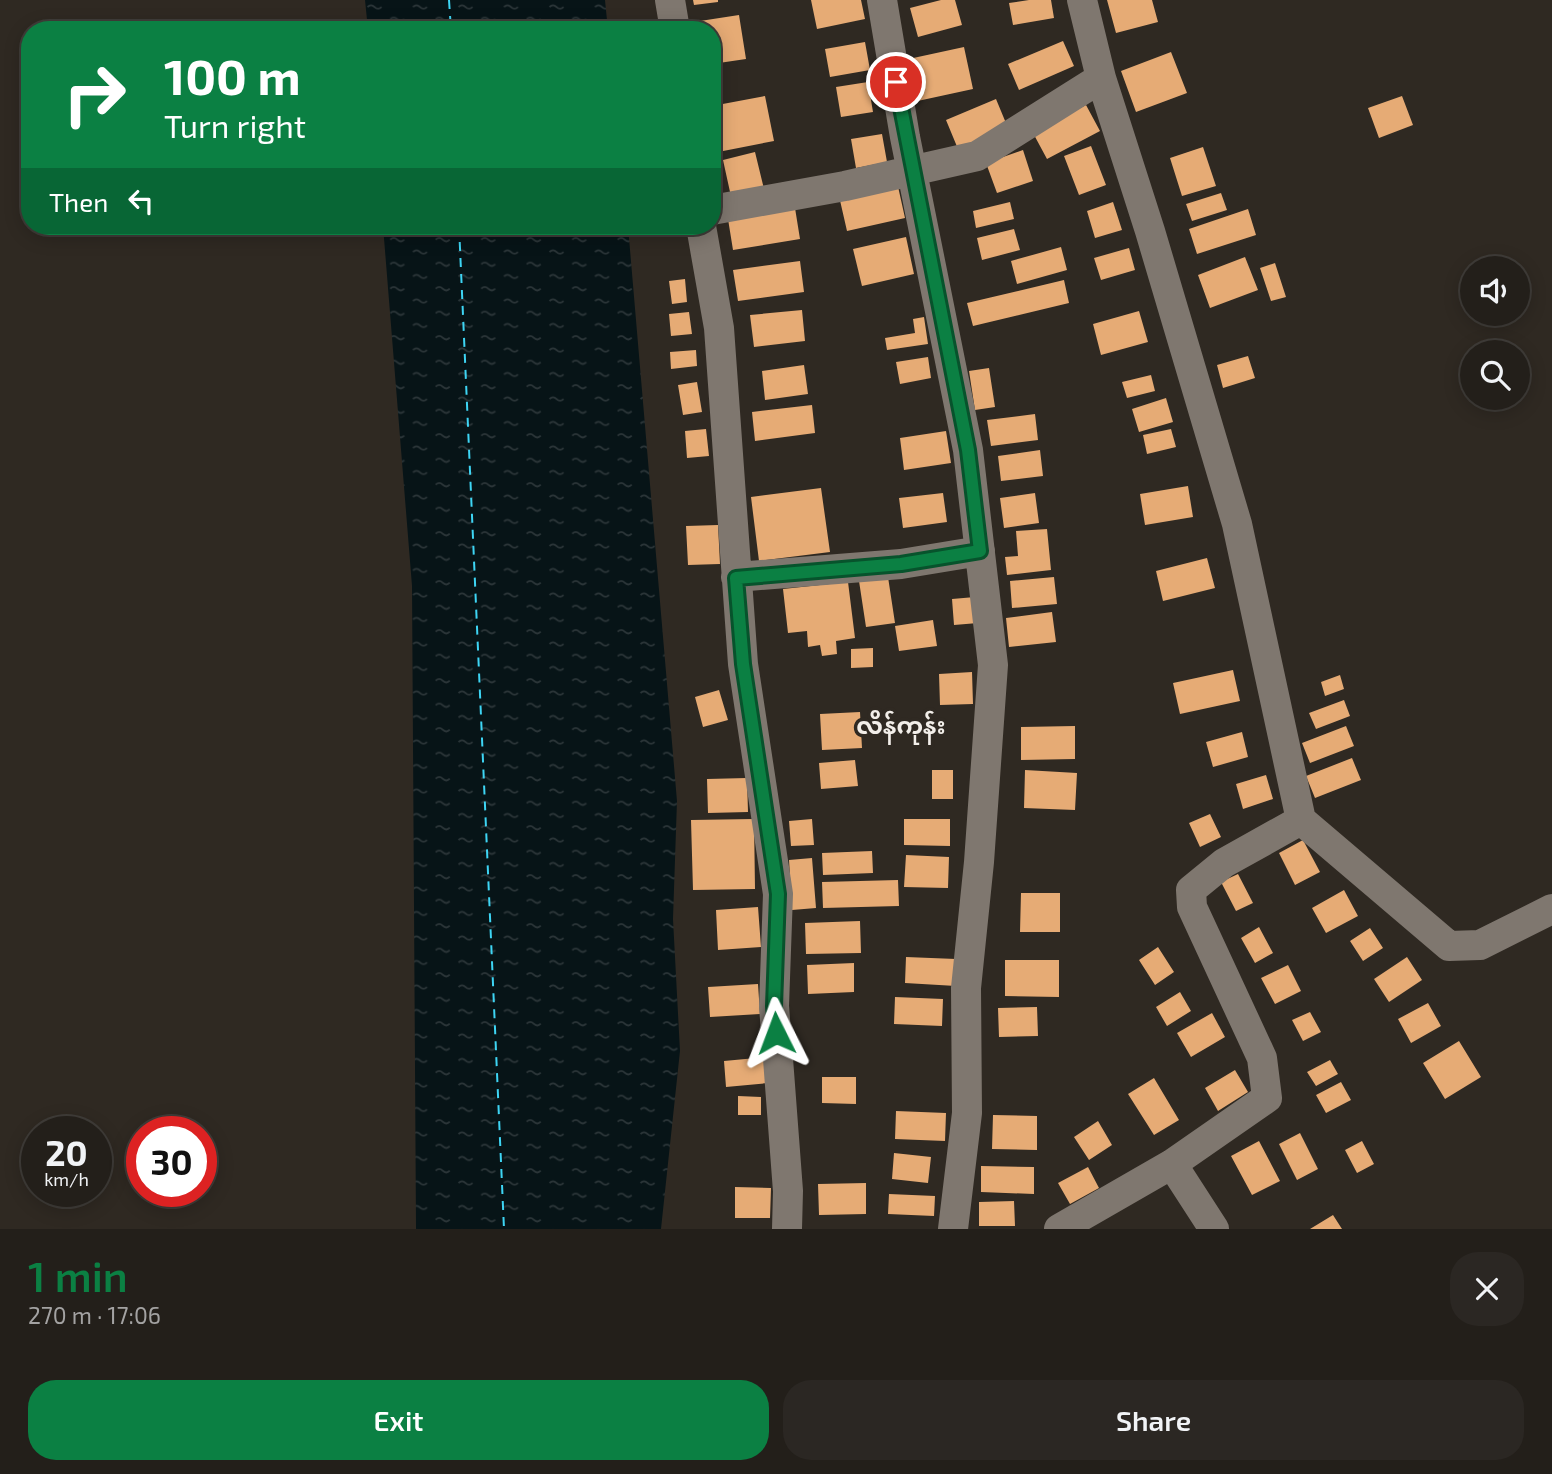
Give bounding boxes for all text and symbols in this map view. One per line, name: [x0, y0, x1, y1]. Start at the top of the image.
text: 100 m: [164, 46, 301, 105]
icon: right: [49, 49, 140, 140]
pin: [866, 52, 926, 112]
icon: arrive: [877, 63, 915, 101]
text: Turn right: [164, 106, 306, 144]
icon: left: [122, 182, 160, 220]
text: Then: [49, 186, 108, 217]
map controls: [1460, 256, 1530, 410]
button: sound: [1460, 256, 1530, 326]
button: search: [1460, 340, 1530, 410]
district label: လိန်ကုန်း: [856, 710, 946, 745]
position arrow: [739, 996, 813, 1070]
speed limit sign: 30: [126, 1116, 217, 1207]
text: 20: [45, 1131, 88, 1173]
text: km/h: [44, 1168, 89, 1190]
text: 1 min: [28, 1250, 128, 1300]
button: close: [1450, 1252, 1524, 1326]
text: 270 m · 17:06: [28, 1301, 161, 1329]
button: Exit: [28, 1380, 769, 1460]
button: Share: [783, 1380, 1524, 1460]

